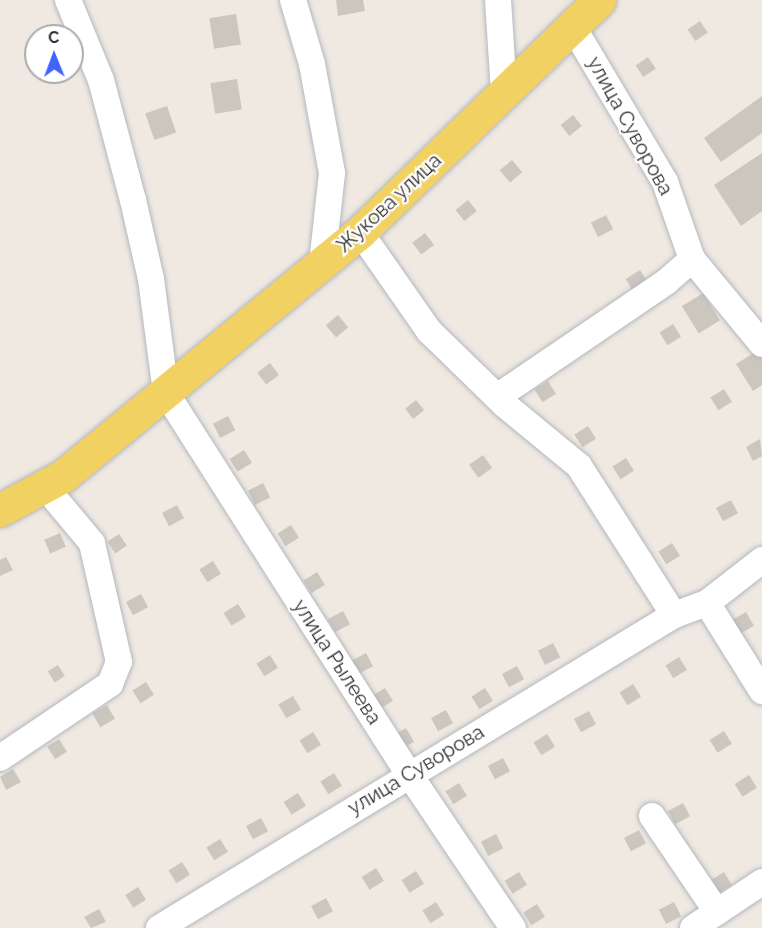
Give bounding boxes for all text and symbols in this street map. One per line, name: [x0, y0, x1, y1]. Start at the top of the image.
north arrow: [24, 24, 84, 84]
text: С: [48, 28, 59, 47]
street label: улица Суворова: [582, 53, 678, 199]
street label: Жукова улица: [331, 148, 447, 258]
street label: улица Рылеева: [288, 595, 386, 729]
street label: улица Суворова: [344, 720, 488, 820]

